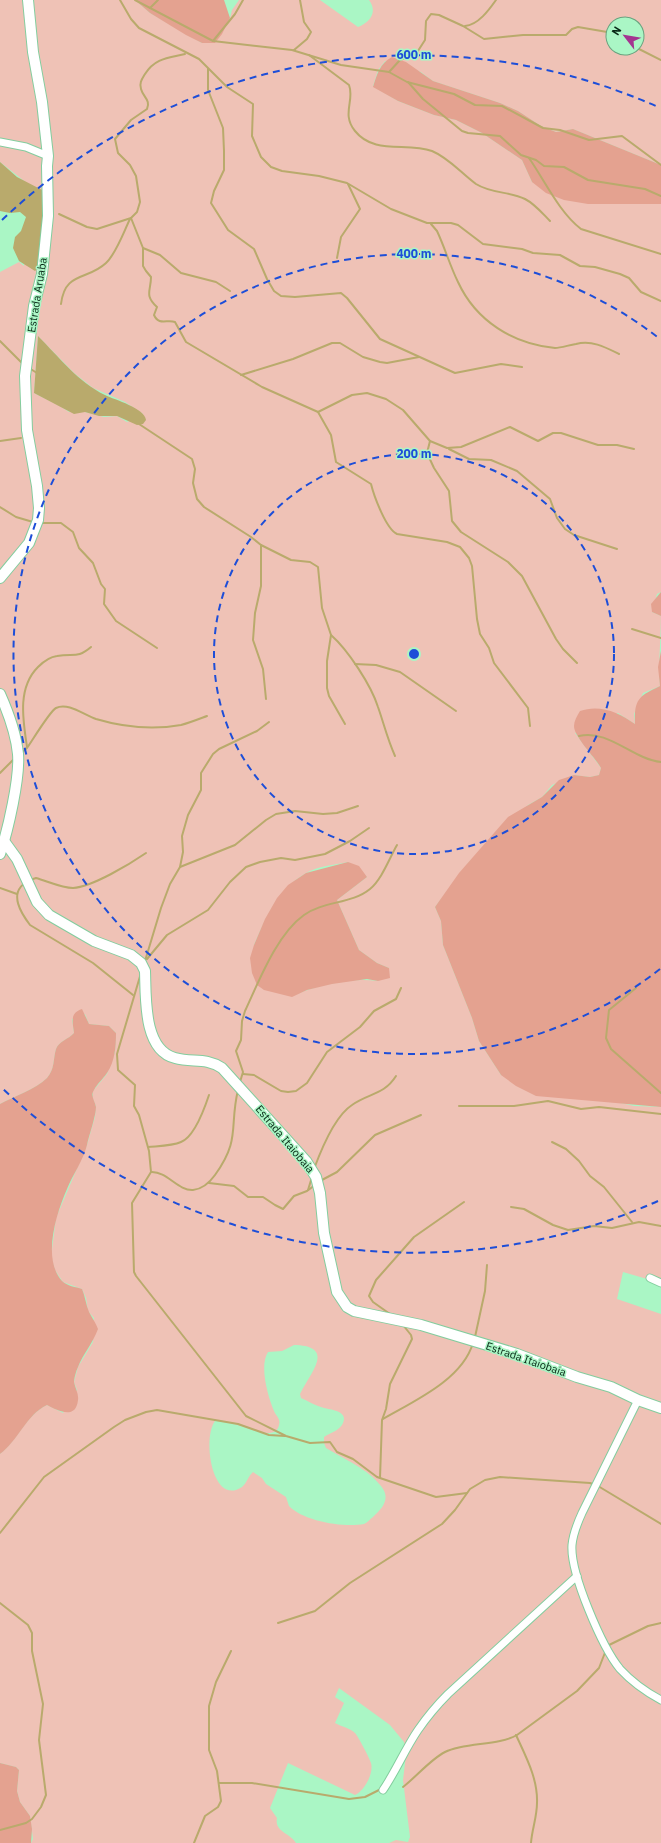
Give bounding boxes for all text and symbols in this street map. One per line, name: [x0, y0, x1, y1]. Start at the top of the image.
north arrow: [605, 16, 645, 56]
text: N: [608, 24, 624, 38]
text: 600 m: [396, 47, 432, 62]
text: 400 m: [396, 246, 432, 261]
street label: Estrada Aruaba: [24, 256, 50, 334]
text: 200 m: [396, 446, 432, 461]
centre of rings: [407, 647, 421, 661]
street label: Estrada Itaiobaia: [253, 1102, 317, 1176]
street label: Estrada Itaiobaia: [484, 1339, 568, 1379]

